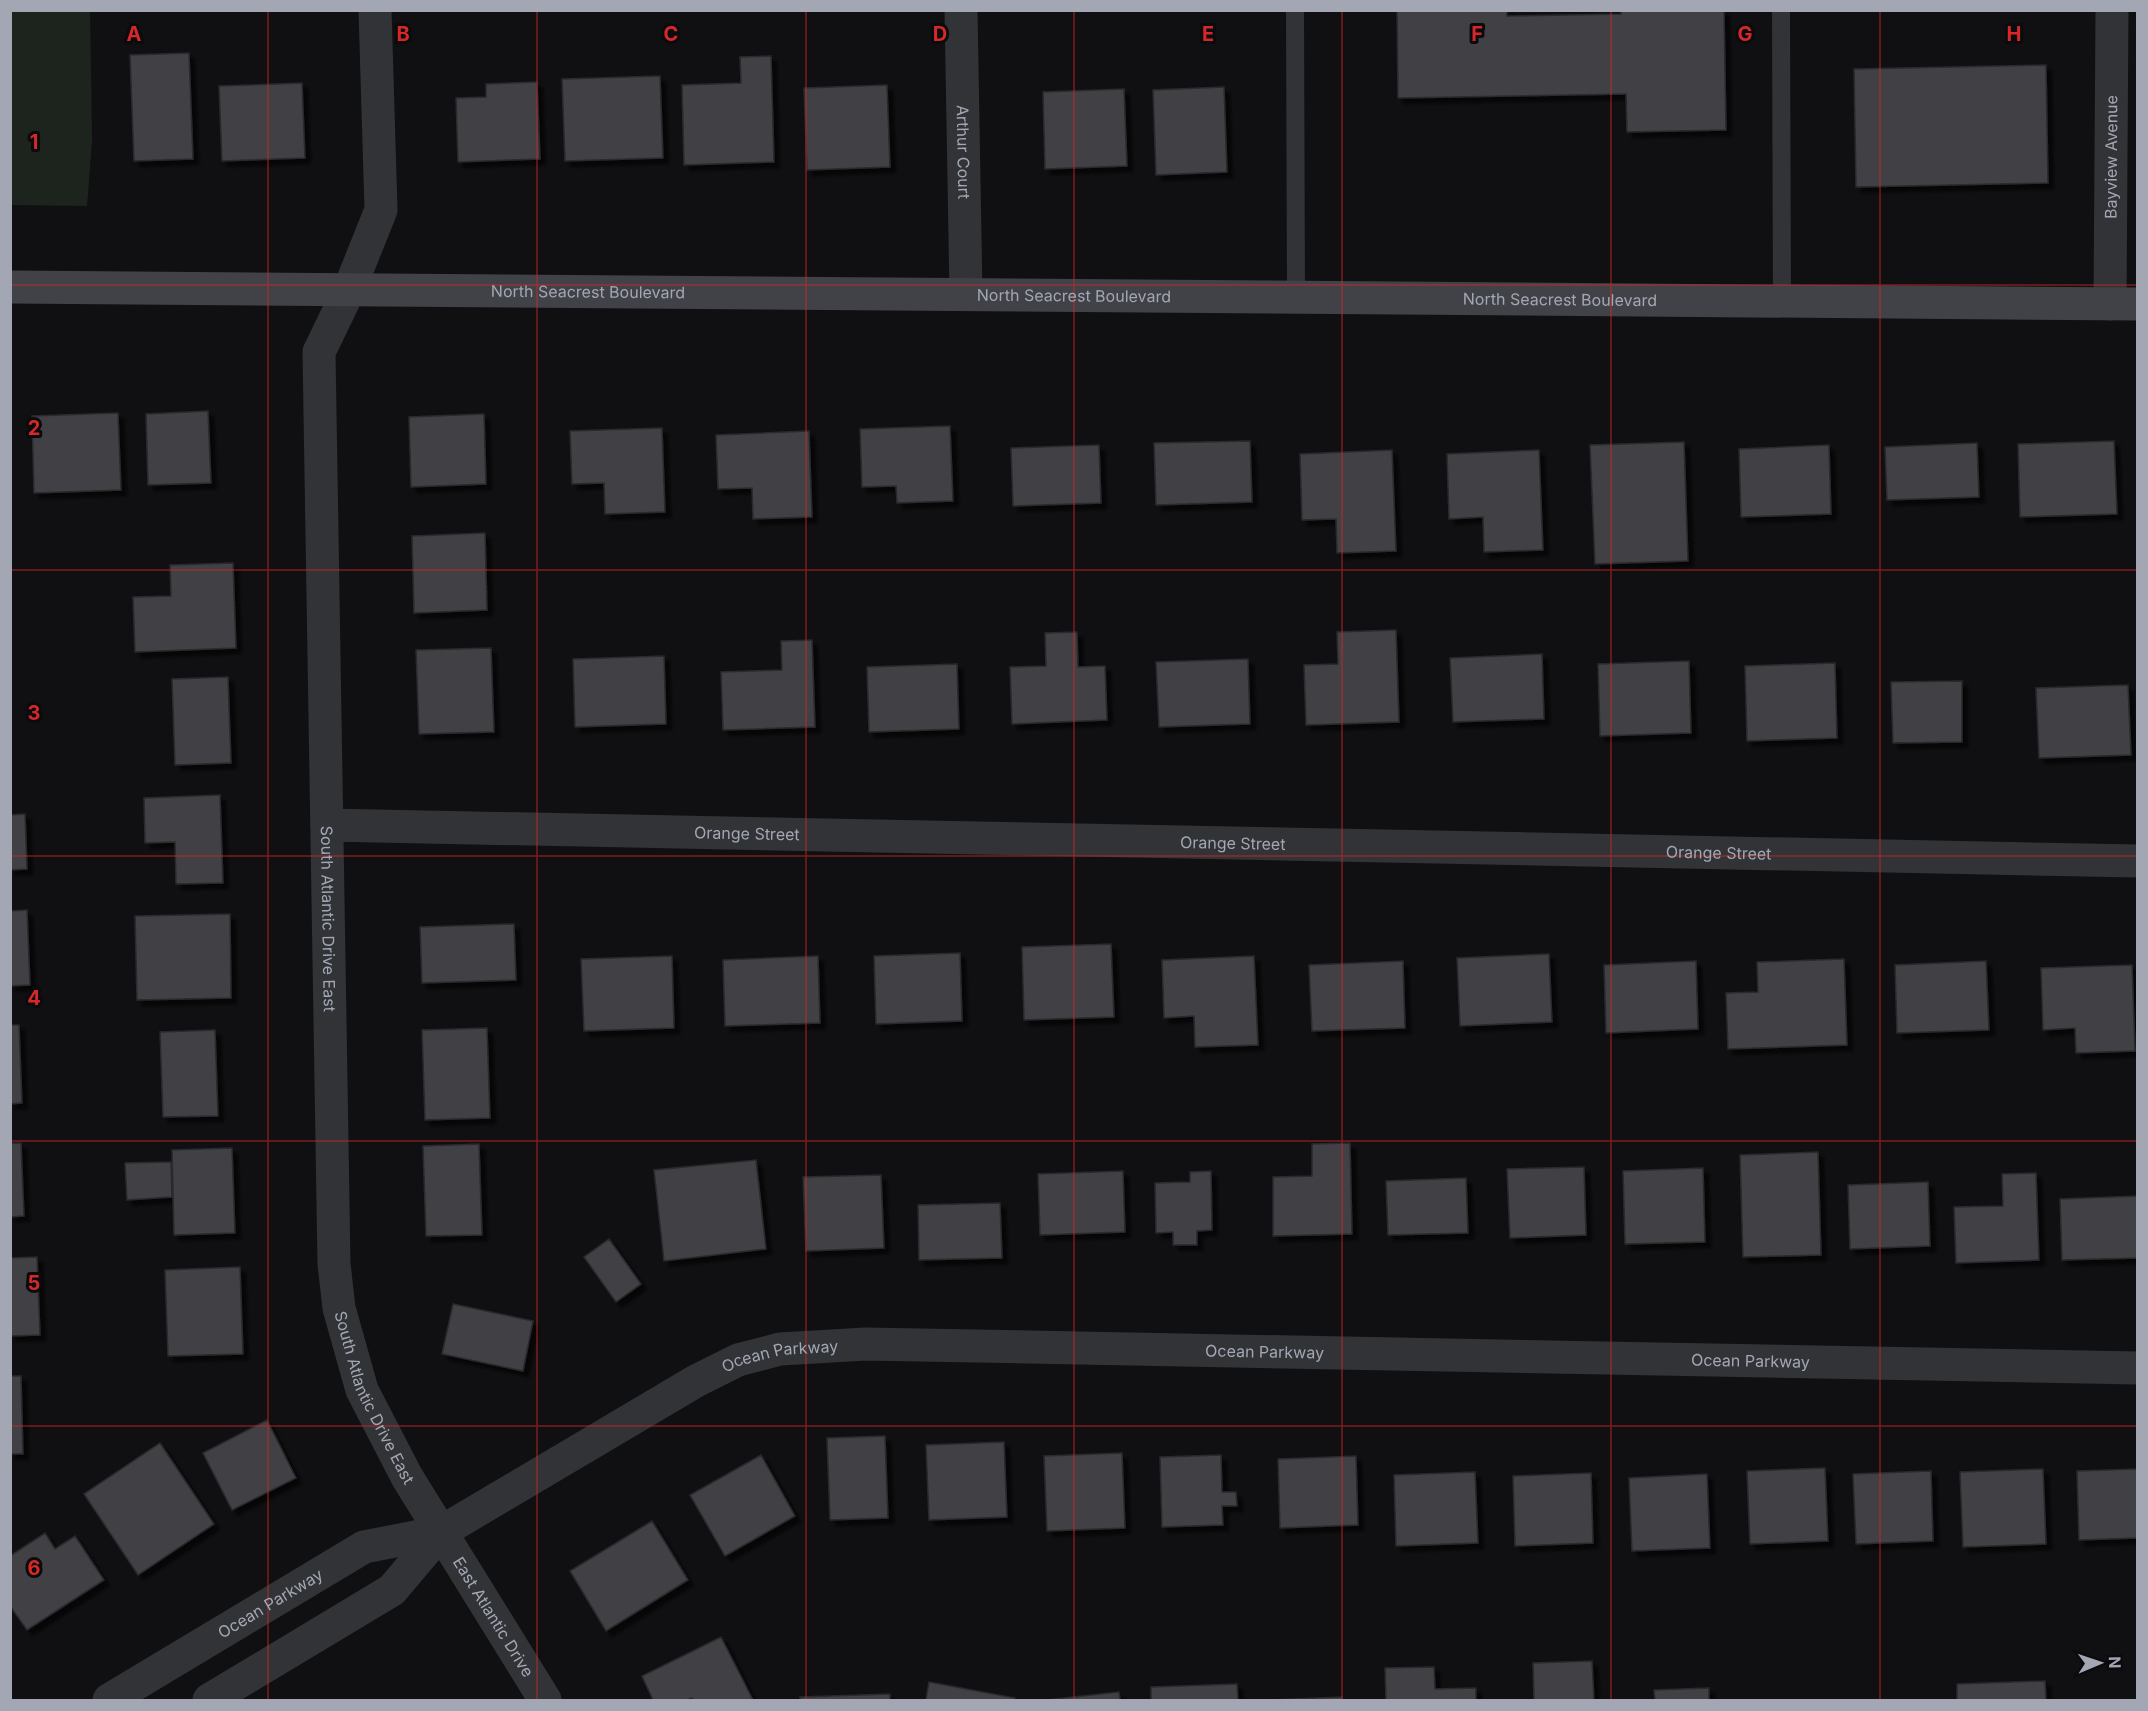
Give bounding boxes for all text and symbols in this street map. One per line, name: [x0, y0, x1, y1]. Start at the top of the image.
text: A: [127, 22, 142, 46]
text: B: [396, 22, 410, 46]
text: C: [664, 22, 678, 46]
text: D: [933, 22, 947, 46]
text: E: [1202, 22, 1214, 46]
text: F: [1471, 22, 1483, 46]
text: G: [1737, 22, 1753, 46]
text: H: [2007, 22, 2021, 46]
street label: Bayview Avenue: [2101, 95, 2121, 219]
street label: Arthur Court: [953, 105, 974, 199]
text: 1: [30, 130, 38, 154]
street label: North Seacrest Boulevard: [491, 281, 685, 302]
street label: North Seacrest Boulevard: [977, 285, 1171, 306]
street label: North Seacrest Boulevard: [1463, 289, 1657, 310]
text: 2: [28, 416, 40, 440]
text: 3: [28, 701, 40, 725]
street label: Orange Street: [694, 822, 800, 844]
street label: South Atlantic Drive East: [317, 826, 340, 1012]
street label: Orange Street: [1180, 832, 1286, 854]
street label: Orange Street: [1666, 842, 1772, 864]
text: 4: [27, 986, 41, 1010]
text: 5: [28, 1271, 40, 1295]
street label: South Atlantic Drive East: [330, 1309, 419, 1488]
street label: Ocean Parkway: [718, 1336, 839, 1377]
street label: Ocean Parkway: [1205, 1340, 1324, 1363]
street label: Ocean Parkway: [1691, 1350, 1810, 1372]
street label: East Atlantic Drive: [449, 1553, 538, 1680]
text: 6: [28, 1556, 41, 1580]
street label: Ocean Parkway: [214, 1564, 326, 1642]
north arrow: [2070, 1633, 2130, 1693]
text: N: [2105, 1656, 2125, 1669]

